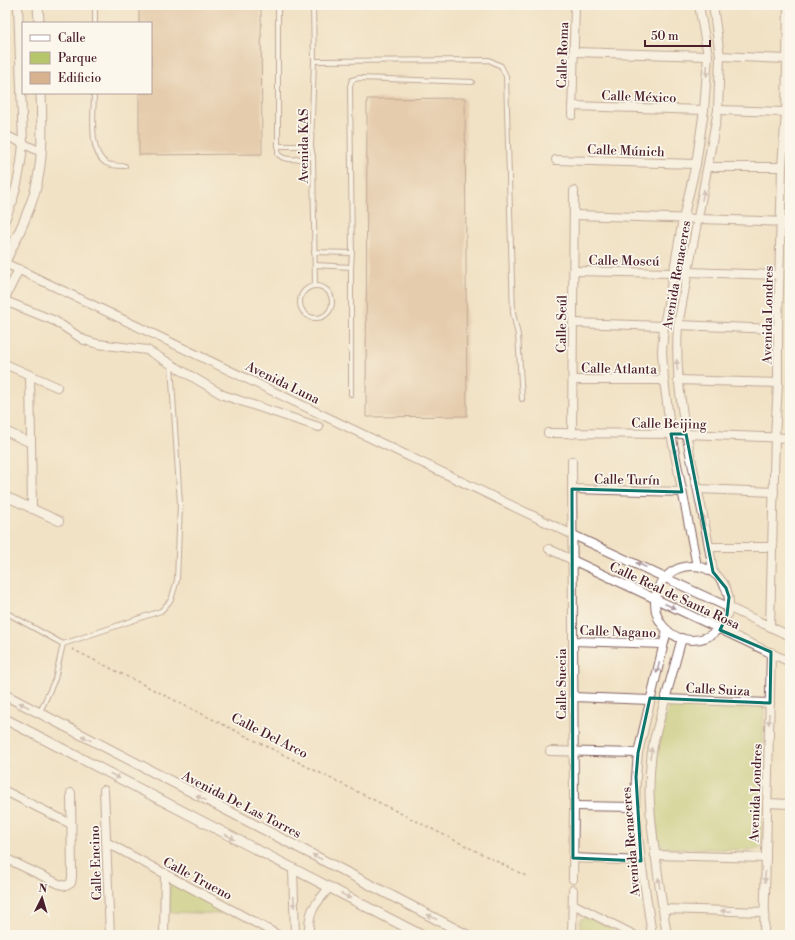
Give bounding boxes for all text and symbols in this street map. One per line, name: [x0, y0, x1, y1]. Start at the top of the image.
street label: Calle Roma: [554, 21, 572, 89]
legend: [22, 22, 152, 94]
scale bar: [645, 22, 710, 48]
text: 50 m: [651, 29, 679, 44]
text: Calle: [58, 31, 85, 46]
text: Parque: [58, 51, 97, 66]
one-way arrow: [703, 65, 710, 77]
text: Edificio: [58, 71, 101, 86]
street label: Calle México: [601, 88, 677, 106]
street label: Avenida KAS: [296, 108, 312, 185]
street label: Calle Múnich: [587, 142, 665, 160]
one-way arrow: [700, 189, 706, 201]
street label: Avenida Renaceres: [659, 219, 695, 332]
street label: Calle Moscú: [588, 252, 660, 270]
street label: Avenida Londres: [759, 265, 777, 365]
street label: Calle Seúl: [553, 295, 571, 353]
street label: Avenida Luna: [242, 358, 322, 408]
one-way arrow: [673, 359, 680, 371]
street label: Calle Atlanta: [581, 360, 657, 378]
street label: Calle Beijing: [631, 415, 707, 433]
one-way arrow: [671, 442, 677, 455]
street label: Calle Turín: [594, 471, 660, 489]
one-way arrow: [701, 514, 707, 526]
street label: Calle Real de Santa Rosa: [607, 559, 743, 633]
one-way arrow: [635, 562, 647, 568]
one-way arrow: [665, 603, 676, 609]
street label: Calle Nagano: [579, 623, 657, 641]
street label: Calle Suecia: [554, 648, 570, 720]
one-way arrow: [654, 661, 660, 674]
street label: Calle Suiza: [685, 680, 751, 700]
one-way arrow: [18, 702, 30, 708]
street label: Calle Del Arco: [229, 710, 311, 762]
one-way arrow: [766, 713, 772, 726]
one-way arrow: [80, 735, 92, 741]
street label: Avenida Londres: [746, 743, 766, 844]
one-way arrow: [648, 747, 654, 760]
street label: Avenida De Las Torres: [178, 767, 304, 842]
one-way arrow: [109, 773, 121, 780]
street label: Avenida Renaceres: [618, 786, 644, 899]
one-way arrow: [196, 794, 207, 801]
street label: Calle Encino: [87, 825, 105, 901]
one-way arrow: [225, 833, 236, 840]
street label: Calle Trueno: [160, 854, 235, 904]
one-way arrow: [311, 854, 323, 861]
one-way arrow: [762, 871, 769, 883]
one-way arrow: [656, 877, 662, 889]
north arrow: [22, 878, 62, 918]
text: N: [38, 882, 48, 896]
one-way arrow: [340, 893, 352, 900]
one-way arrow: [291, 896, 297, 909]
one-way arrow: [719, 908, 732, 914]
one-way arrow: [427, 914, 438, 920]

